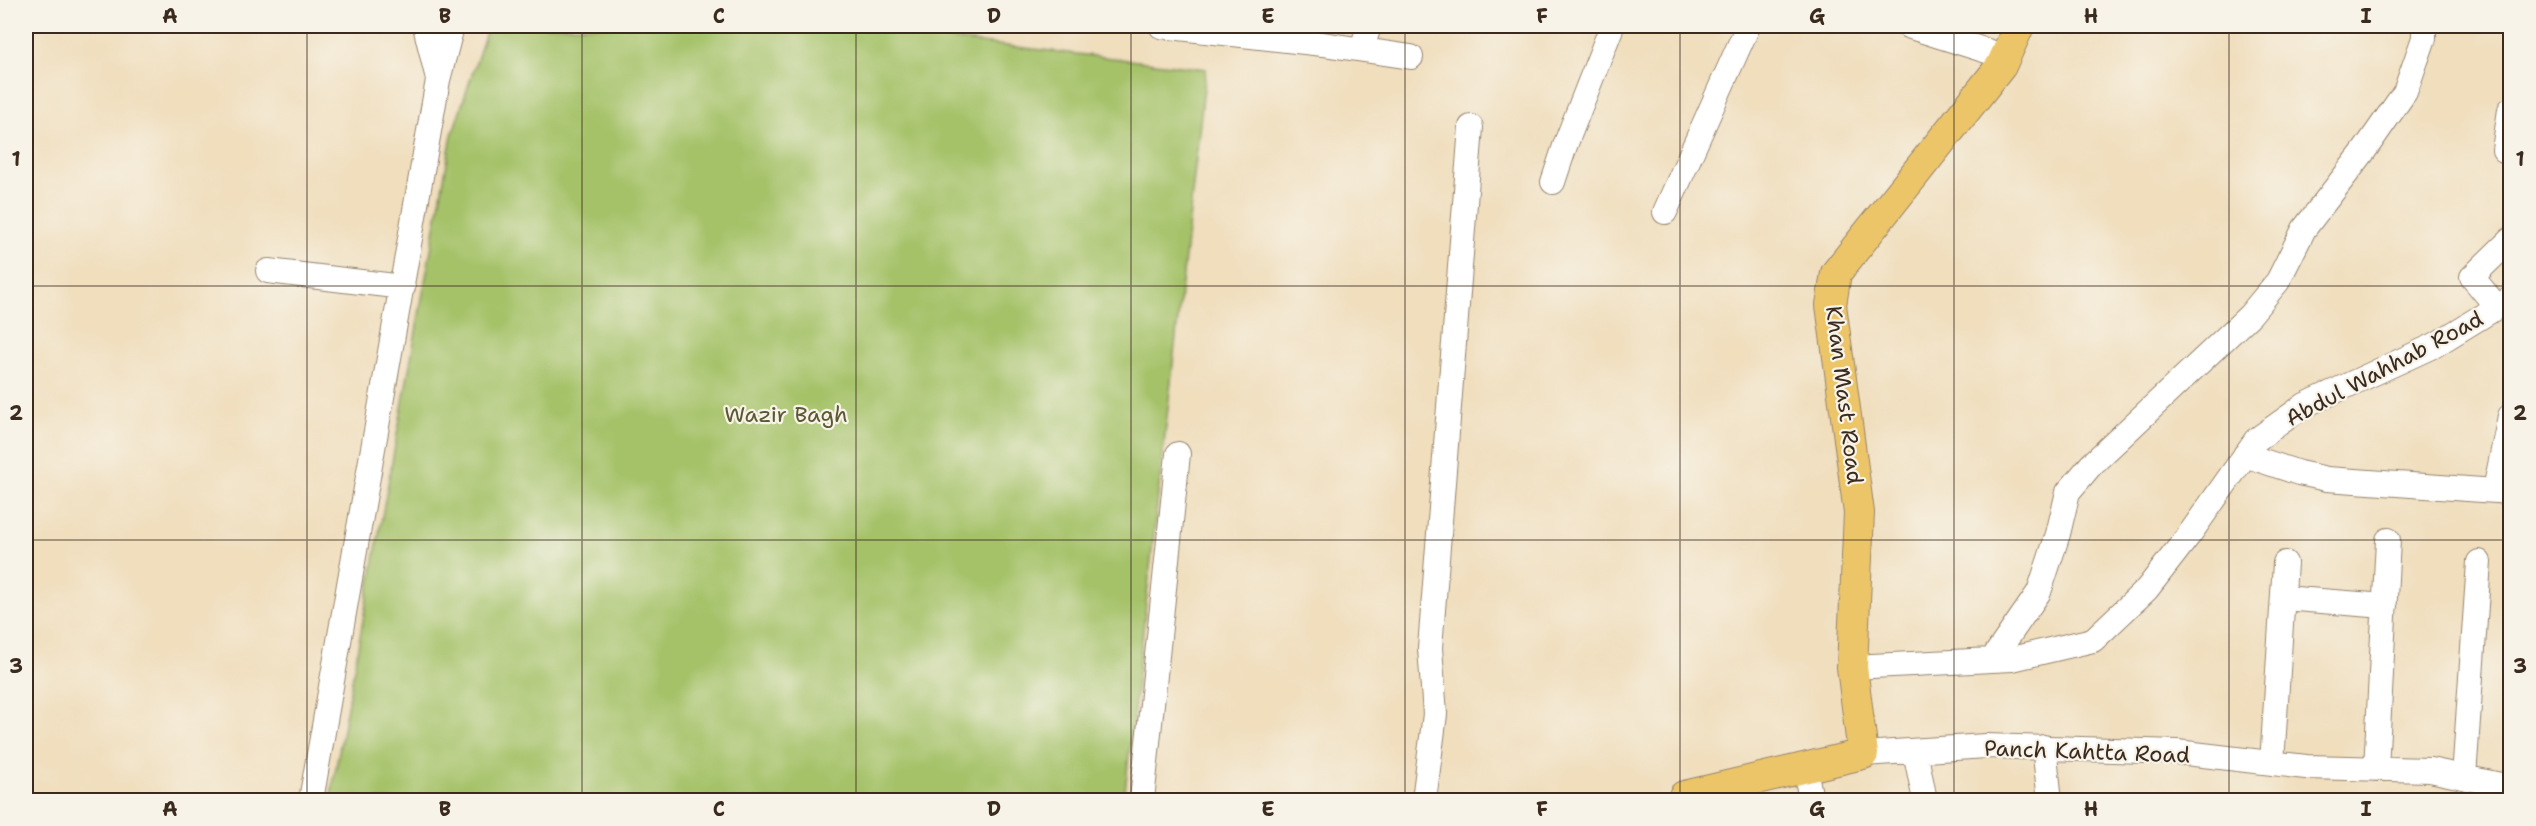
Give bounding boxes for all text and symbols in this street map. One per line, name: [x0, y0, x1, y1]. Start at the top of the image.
text: A: [162, 3, 178, 29]
text: B: [439, 3, 451, 29]
text: C: [713, 3, 725, 29]
text: D: [987, 3, 1001, 29]
text: E: [1261, 3, 1275, 29]
text: F: [1536, 3, 1548, 29]
text: G: [1809, 3, 1825, 29]
text: H: [2084, 3, 2098, 29]
text: I: [2360, 3, 2372, 29]
text: 1: [11, 146, 21, 172]
text: 1: [2515, 146, 2525, 172]
street label: Khan Mast Road: [1819, 304, 1870, 486]
street label: Abdul Wahhab Road: [2280, 304, 2488, 433]
text: 2: [9, 400, 23, 426]
park label: Wazir Bagh: [724, 400, 848, 429]
text: 2: [2513, 400, 2527, 426]
text: 3: [9, 653, 23, 679]
text: 3: [2513, 653, 2527, 679]
street label: Panch Kahtta Road: [1984, 733, 2190, 770]
text: A: [162, 796, 178, 822]
text: B: [439, 796, 451, 822]
text: C: [713, 796, 725, 822]
text: D: [987, 796, 1001, 822]
text: E: [1261, 796, 1275, 822]
text: F: [1536, 796, 1548, 822]
text: G: [1809, 796, 1825, 822]
text: H: [2084, 796, 2098, 822]
text: I: [2360, 796, 2372, 822]

